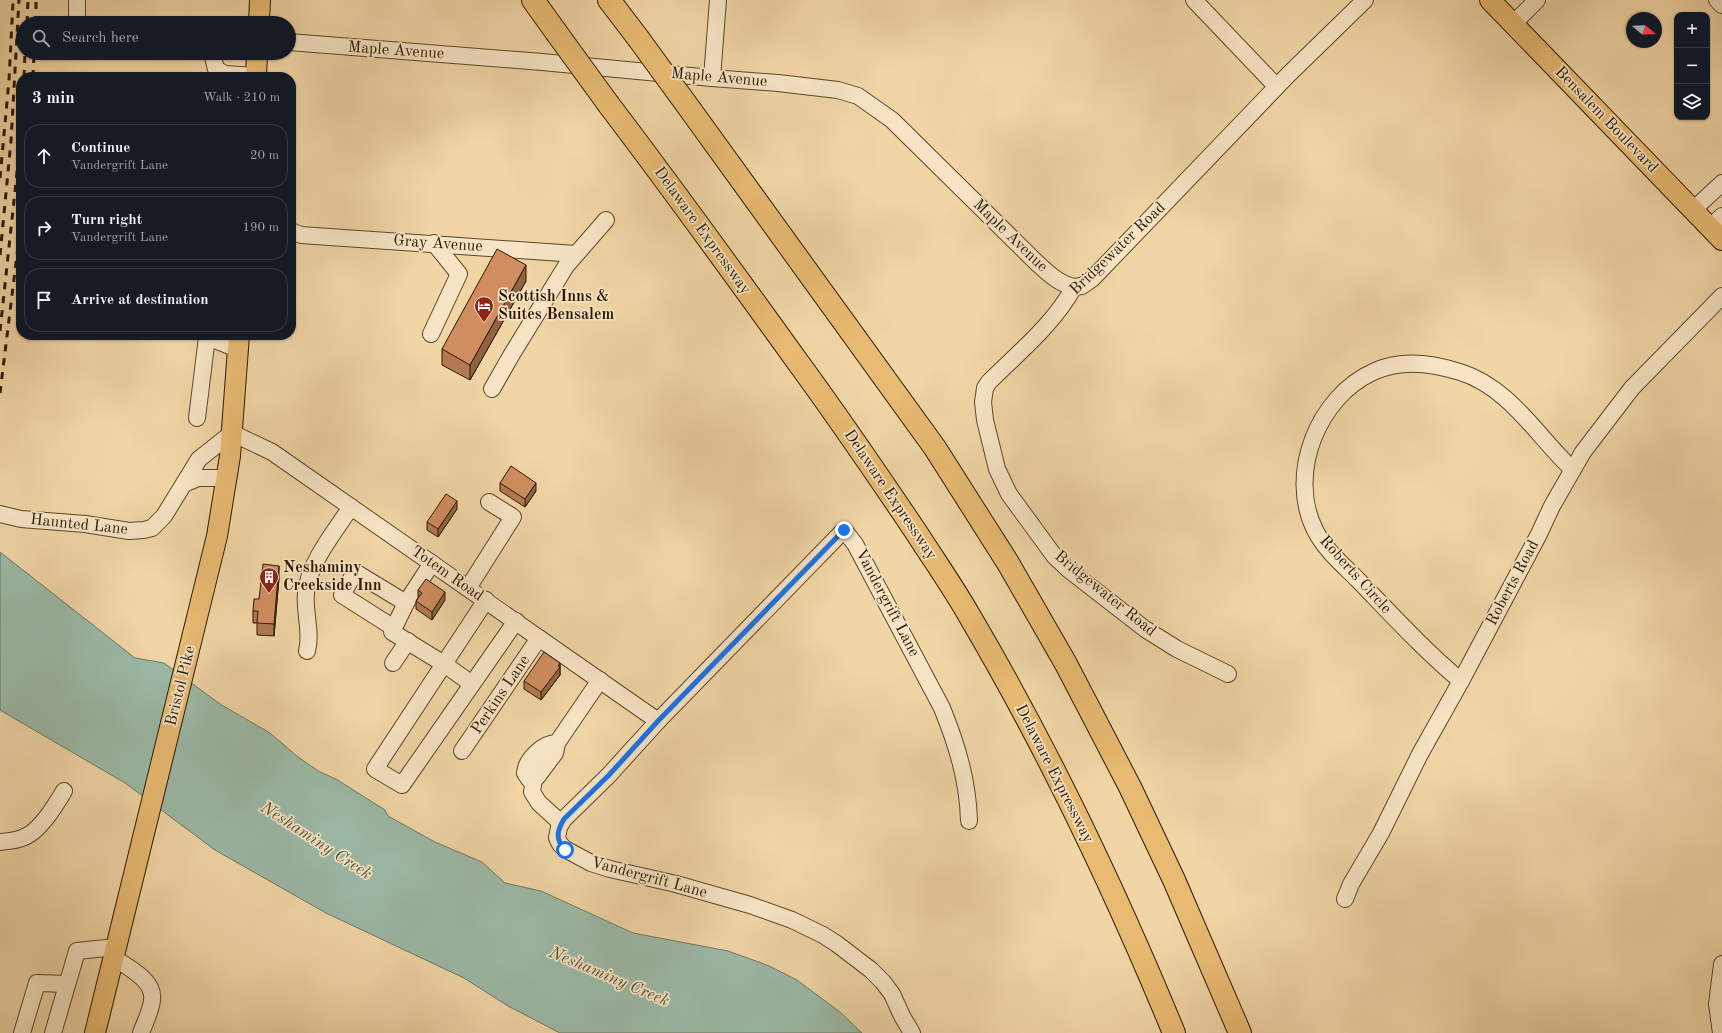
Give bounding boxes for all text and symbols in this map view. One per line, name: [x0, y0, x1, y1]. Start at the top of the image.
north arrow: [1626, 12, 1662, 48]
map controls: [1674, 12, 1710, 120]
button: +: [1674, 12, 1710, 48]
search box: [16, 16, 296, 60]
icon: search: [30, 27, 52, 49]
text: Search here: [62, 31, 139, 46]
street label: Maple Avenue: [347, 40, 445, 62]
button: −: [1674, 48, 1710, 84]
street label: Bensalem Boulevard: [1551, 64, 1661, 176]
street label: Maple Avenue: [670, 66, 768, 90]
button: layers: [1674, 84, 1710, 120]
text: 3 min: [32, 90, 75, 107]
text: Walk · 210 m: [203, 91, 280, 104]
text: Continue: [71, 141, 130, 156]
icon: ahead: [33, 145, 55, 167]
text: 20 m: [250, 149, 279, 162]
text: Vandergrift Lane: [71, 159, 168, 172]
street label: Delaware Expressway: [650, 164, 754, 298]
street label: Maple Avenue: [970, 197, 1050, 275]
street label: Bridgewater Road: [1067, 200, 1169, 298]
text: Turn right: [71, 213, 142, 228]
icon: right: [33, 217, 55, 239]
text: 190 m: [242, 221, 279, 234]
text: Vandergrift Lane: [71, 231, 168, 244]
street label: Gray Avenue: [393, 233, 483, 255]
icon: arrive: [33, 289, 55, 311]
place label: Scottish Inns & Suites Bensalem: [498, 289, 614, 323]
text: Arrive at destination: [71, 293, 209, 308]
hotel icon: Scottish Inns & Suites Bensalem: [473, 295, 495, 323]
street label: Delaware Expressway: [840, 427, 940, 563]
street label: Haunted Lane: [29, 512, 129, 538]
route end: [835, 521, 853, 539]
street label: Roberts Circle: [1316, 533, 1394, 617]
street label: Roberts Road: [1484, 538, 1542, 628]
street label: Totem Road: [408, 543, 486, 605]
street label: Vandergrift Lane: [852, 547, 922, 659]
street label: Bridgewater Road: [1051, 548, 1159, 640]
place label: Neshaminy Creekside Inn: [283, 560, 382, 594]
building icon: Neshaminy Creekside Inn: [258, 566, 280, 594]
street label: Bristol Pike: [163, 644, 199, 728]
street label: Perkins Lane: [469, 653, 533, 737]
street label: Delaware Expressway: [1012, 702, 1096, 846]
water label: Neshaminy Creek: [256, 798, 375, 883]
route start: [556, 841, 574, 859]
street label: Vandergrift Lane: [589, 855, 709, 901]
water label: Neshaminy Creek: [545, 944, 672, 1010]

